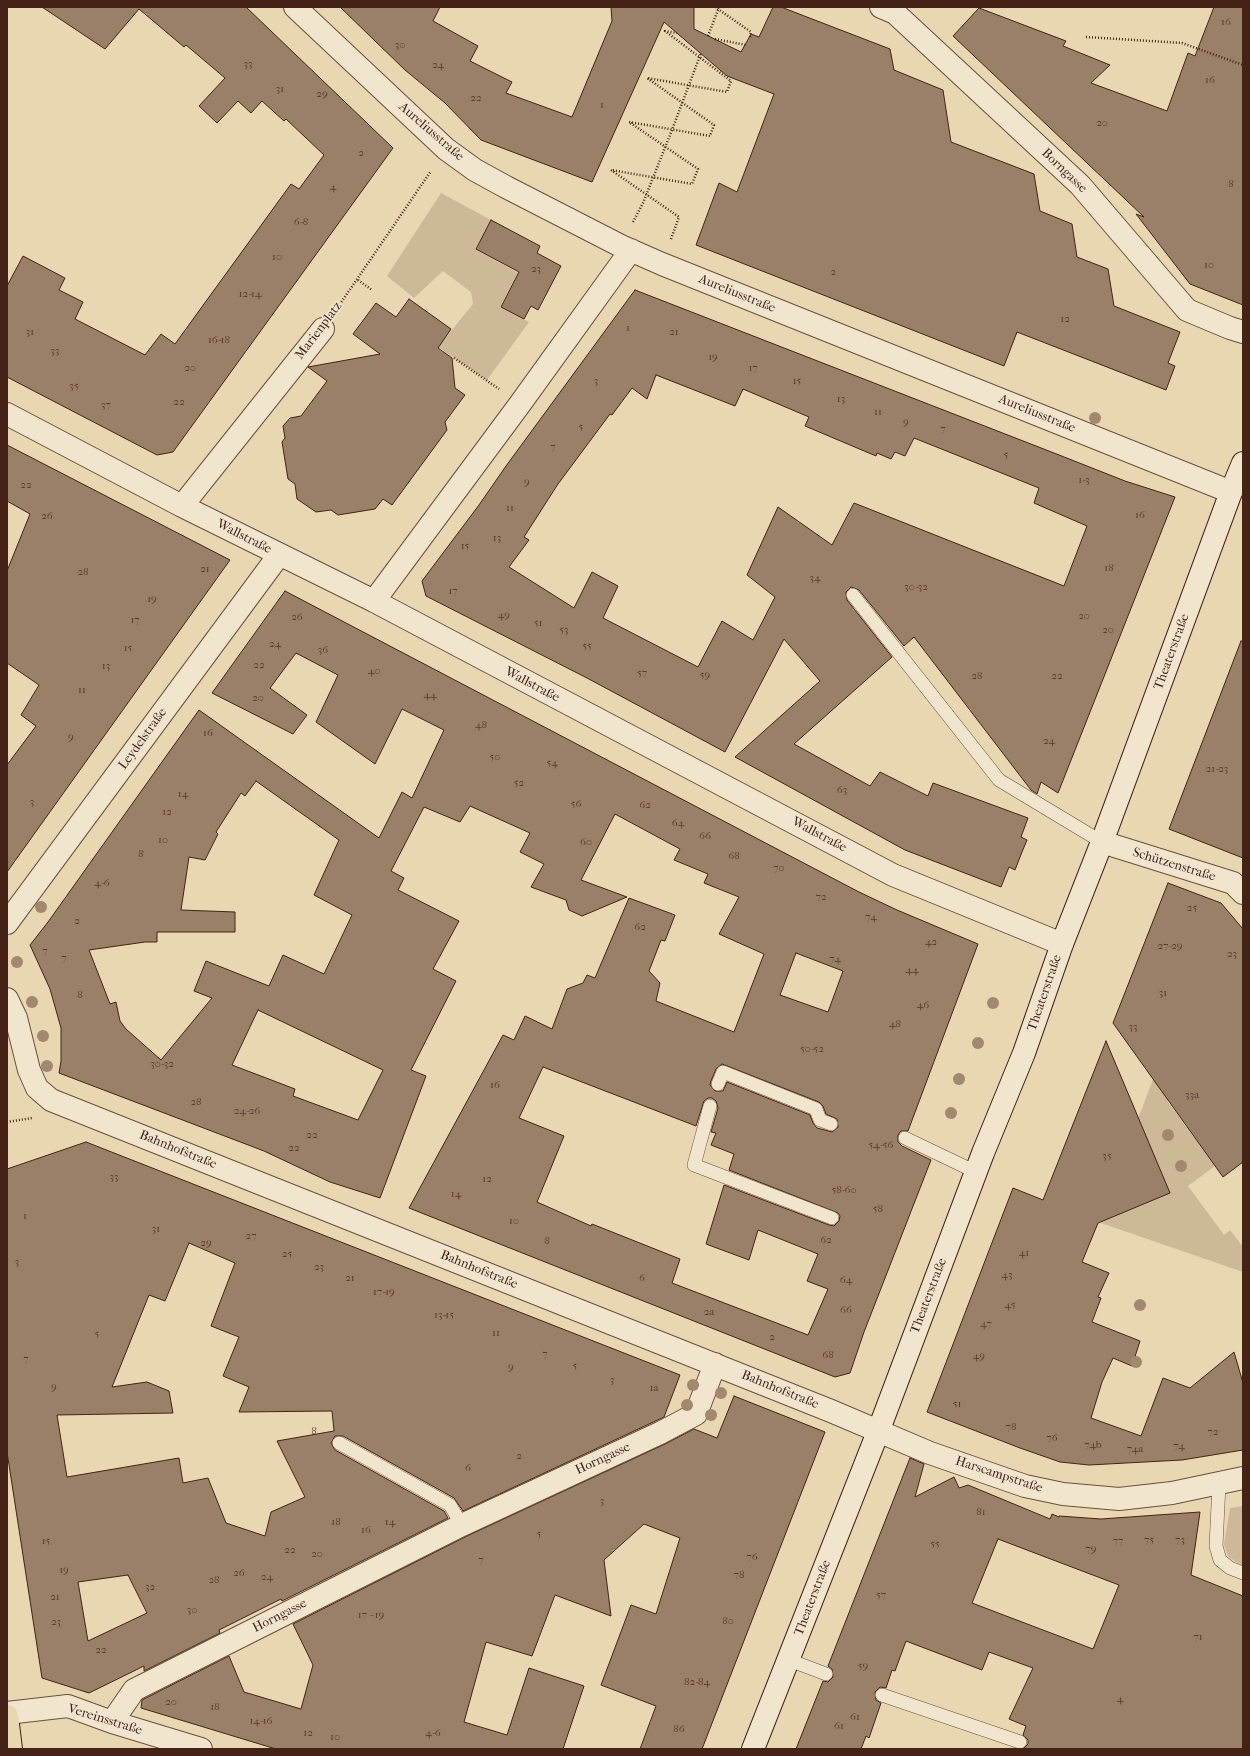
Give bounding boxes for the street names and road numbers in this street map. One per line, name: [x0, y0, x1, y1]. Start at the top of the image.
street label: Aureliusstraße: [395, 99, 467, 165]
street label: Borngasse: [1038, 146, 1090, 196]
street label: Aureliusstraße: [696, 272, 778, 316]
street label: Marienplatz: [292, 299, 346, 363]
street label: Aureliusstraße: [996, 392, 1078, 436]
street label: Wallstraße: [214, 517, 274, 557]
street label: Theaterstraße: [1151, 612, 1193, 692]
street label: Wallstraße: [502, 664, 562, 706]
street label: Leydelstraße: [115, 705, 171, 773]
street label: Wallstraße: [789, 814, 849, 856]
street label: Schützenstraße: [1131, 845, 1217, 885]
street label: Theaterstraße: [1025, 953, 1065, 1033]
street label: Bahnhofstraße: [137, 1127, 219, 1173]
street label: Bahnhofstraße: [438, 1247, 520, 1293]
street label: Theaterstraße: [907, 1256, 951, 1336]
street label: Bahnhofstraße: [739, 1367, 821, 1413]
street label: Horngasse: [573, 1440, 633, 1478]
street label: Harscampstraße: [953, 1454, 1045, 1496]
street label: Theaterstraße: [791, 1558, 835, 1638]
street label: Horngasse: [250, 1596, 310, 1636]
street label: Vereinsstraße: [66, 1701, 144, 1739]

